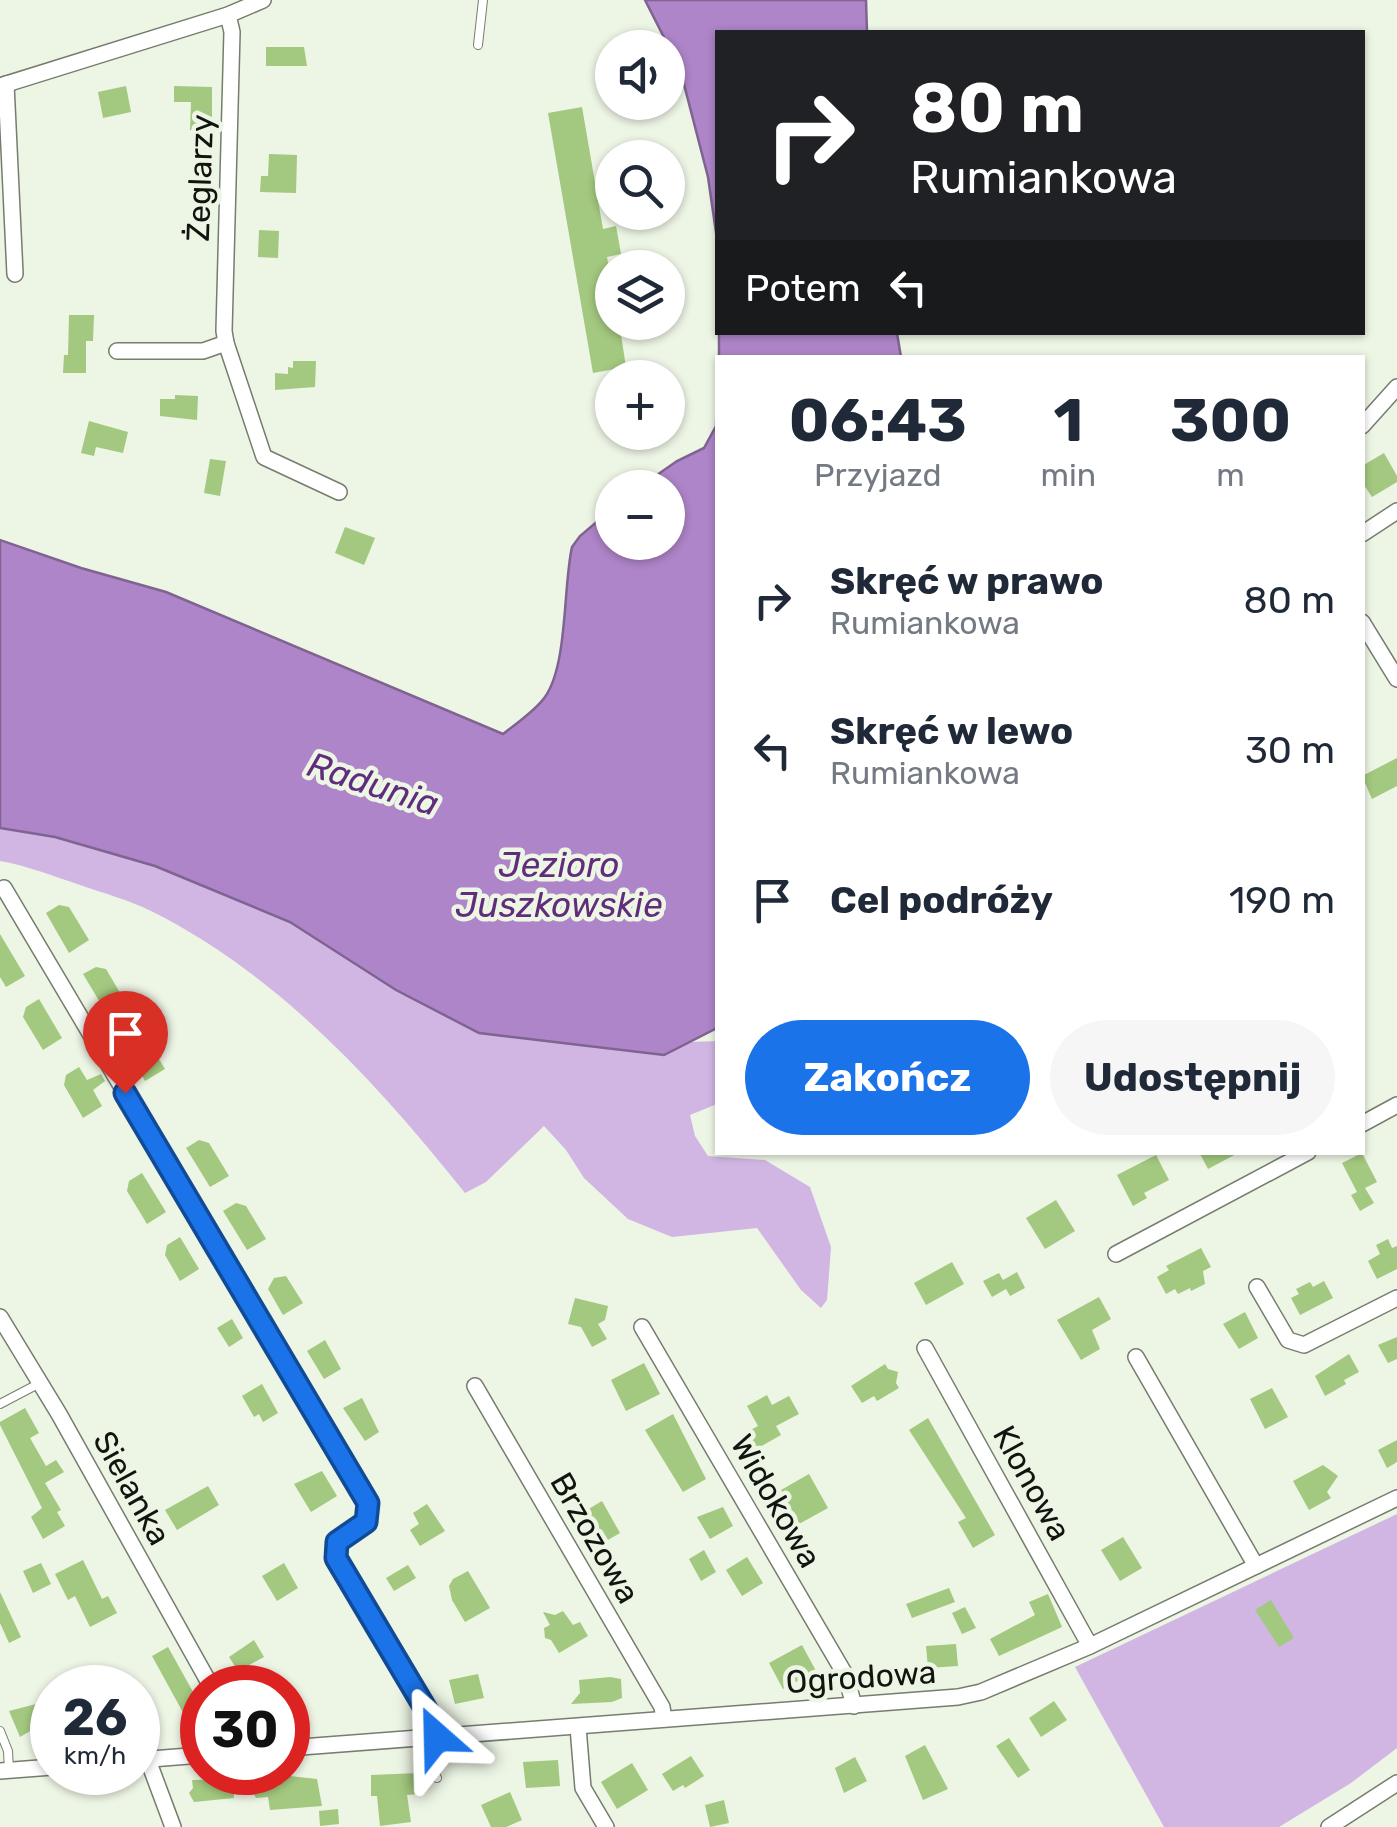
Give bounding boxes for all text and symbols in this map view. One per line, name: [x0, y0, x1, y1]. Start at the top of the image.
map controls: [595, 30, 685, 560]
button: sound: [595, 30, 685, 120]
text: 80 m: [910, 67, 1084, 150]
icon: right: [745, 70, 875, 200]
street label: Żeglarzy: [179, 114, 221, 242]
button: search: [595, 140, 685, 230]
text: Rumiankowa: [910, 151, 1177, 204]
button: layers: [595, 250, 685, 340]
icon: left: [881, 260, 936, 315]
text: Potem: [745, 265, 861, 311]
button: +: [595, 360, 685, 450]
text: 06:43: [789, 385, 967, 456]
text: 1: [1053, 385, 1083, 456]
text: 300: [1170, 385, 1291, 456]
text: Przyjazd: [814, 456, 942, 494]
text: min: [1041, 456, 1096, 494]
text: m: [1216, 456, 1245, 494]
button: −: [595, 470, 685, 560]
text: Skręć w prawo: [830, 558, 1103, 604]
icon: right: [745, 573, 800, 628]
text: 80 m: [1244, 577, 1335, 623]
text: Rumiankowa: [830, 604, 1020, 642]
text: Skręć w lewo: [830, 708, 1073, 754]
icon: left: [745, 723, 800, 778]
text: 30 m: [1245, 727, 1335, 773]
water label: Radunia: [302, 743, 444, 825]
text: Rumiankowa: [830, 754, 1020, 792]
water label: Jezioro Juszkowskie: [455, 844, 663, 926]
icon: arrive: [745, 873, 800, 928]
text: Cel podróży: [830, 877, 1053, 923]
text: 190 m: [1229, 877, 1335, 923]
pin: [83, 991, 168, 1094]
icon: arrive: [98, 1006, 153, 1061]
button: Zakończ: [745, 1020, 1030, 1135]
button: Udostępnij: [1050, 1020, 1335, 1135]
street label: Klonowa: [985, 1419, 1079, 1547]
street label: Sielanka: [85, 1424, 179, 1552]
street label: Widokowa: [723, 1428, 829, 1574]
street label: Brzozowa: [542, 1466, 648, 1610]
street label: Ogrodowa: [784, 1653, 938, 1701]
speed limit sign: 30: [180, 1665, 310, 1795]
position arrow: [385, 1685, 489, 1789]
text: 26: [62, 1688, 128, 1748]
text: km/h: [64, 1741, 126, 1770]

